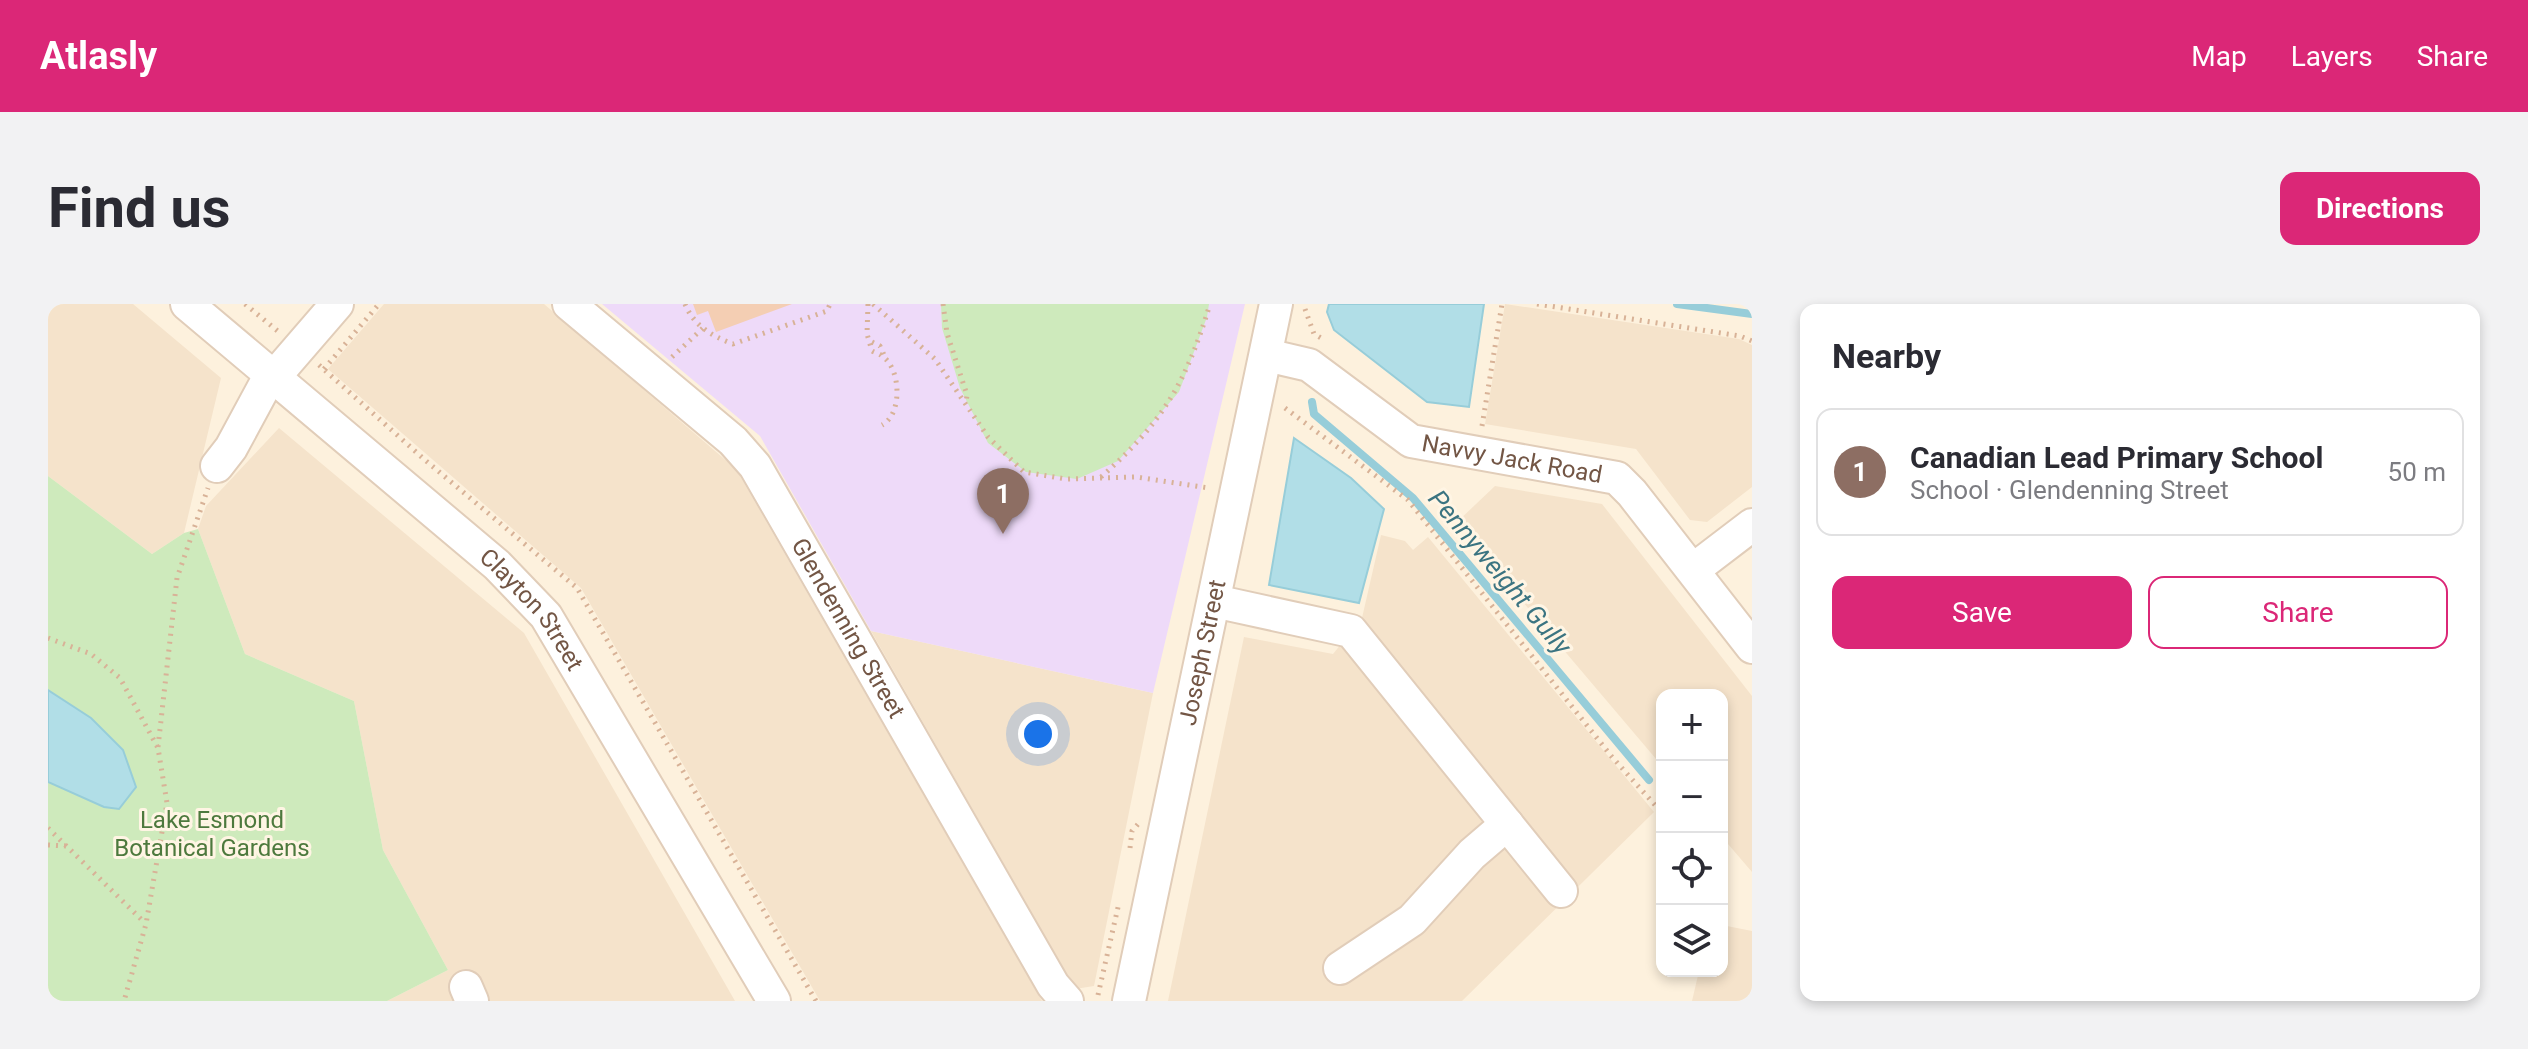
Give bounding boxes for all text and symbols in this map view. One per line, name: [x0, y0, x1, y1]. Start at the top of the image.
text: Atlasly: [40, 34, 157, 78]
text: Map: [2191, 40, 2247, 73]
text: Layers: [2291, 40, 2373, 73]
text: Share: [2417, 40, 2488, 73]
button: Directions: [2280, 172, 2480, 245]
text: Find us: [48, 175, 231, 241]
text: Nearby: [1832, 336, 1941, 376]
street label: Navvy Jack Road: [1420, 429, 1604, 489]
text: Canadian Lead Primary School: [1910, 440, 2323, 475]
text: 1: [1853, 457, 1867, 487]
text: 50 m: [2388, 457, 2446, 487]
pin: 1: [977, 468, 1029, 534]
text: School · Glendenning Street: [1910, 475, 2229, 505]
water label: Pennyweight Gully: [1423, 484, 1578, 661]
street label: Glendenning Street: [785, 533, 911, 723]
street label: Clayton Street: [474, 543, 589, 676]
button: Save: [1832, 576, 2132, 649]
button: Share: [2148, 576, 2448, 649]
street label: Joseph Street: [1173, 577, 1231, 728]
map controls: [1656, 689, 1728, 977]
button: +: [1656, 689, 1728, 761]
your location: [1018, 714, 1058, 754]
button: −: [1656, 761, 1728, 833]
park label: Lake Esmond Botanical Gardens: [114, 806, 310, 862]
button: locate: [1656, 833, 1728, 905]
button: layers: [1656, 905, 1728, 977]

